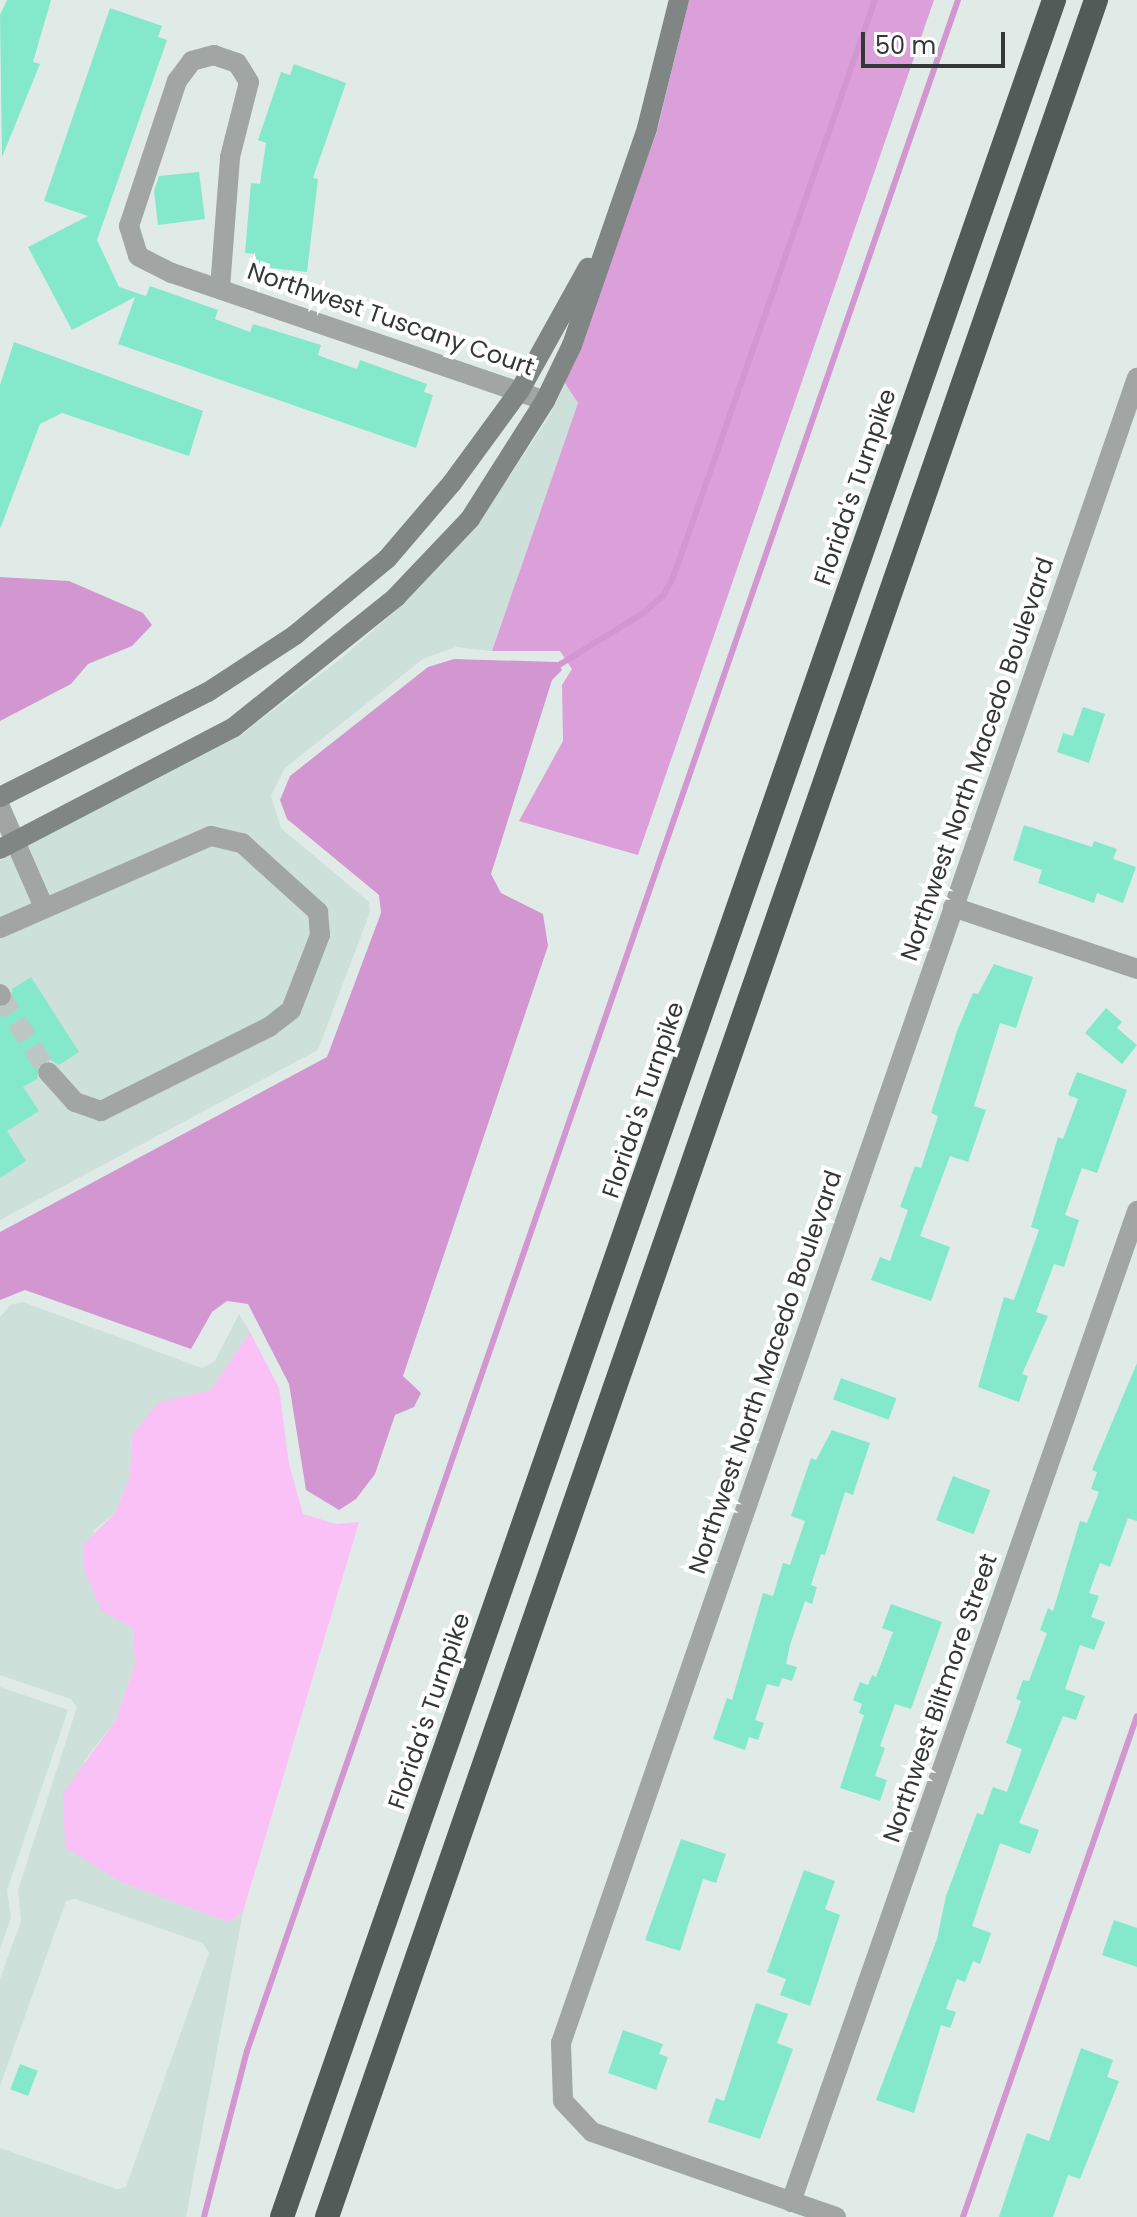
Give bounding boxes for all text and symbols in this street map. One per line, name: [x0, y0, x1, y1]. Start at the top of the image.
scale bar: [865, 16, 1009, 66]
text: 50 m: [875, 29, 936, 62]
street label: Northwest Tuscany Court: [244, 256, 538, 382]
street label: Florida's Turnpike: [808, 385, 902, 589]
street label: Northwest North Macedo Boulevard: [894, 554, 1060, 964]
street label: Florida's Turnpike: [596, 998, 690, 1202]
street label: Northwest North Macedo Boulevard: [682, 1167, 848, 1577]
street label: Northwest Biltmore Street: [877, 1550, 1003, 1846]
street label: Florida's Turnpike: [382, 1609, 476, 1813]

